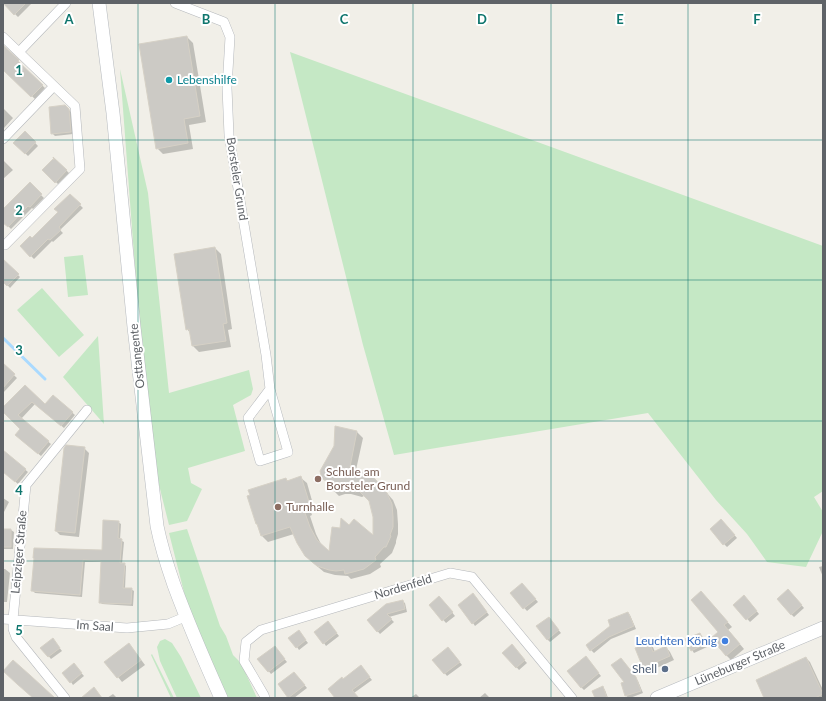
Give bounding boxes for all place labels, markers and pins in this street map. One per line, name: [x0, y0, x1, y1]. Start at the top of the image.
place label: Lebenshilfe: [177, 72, 237, 87]
marker: Lebenshilfe: [164, 75, 174, 85]
place label: Schule am Borsteler Grund: [326, 464, 410, 493]
marker: Schule am Borsteler Grund: [313, 474, 323, 484]
place label: Turnhalle: [286, 499, 334, 514]
marker: Turnhalle: [273, 502, 283, 512]
place label: Leuchten König: [635, 633, 717, 648]
marker: Leuchten König: [720, 636, 730, 646]
place label: Shell: [632, 661, 657, 676]
marker: Shell: [660, 664, 670, 674]

